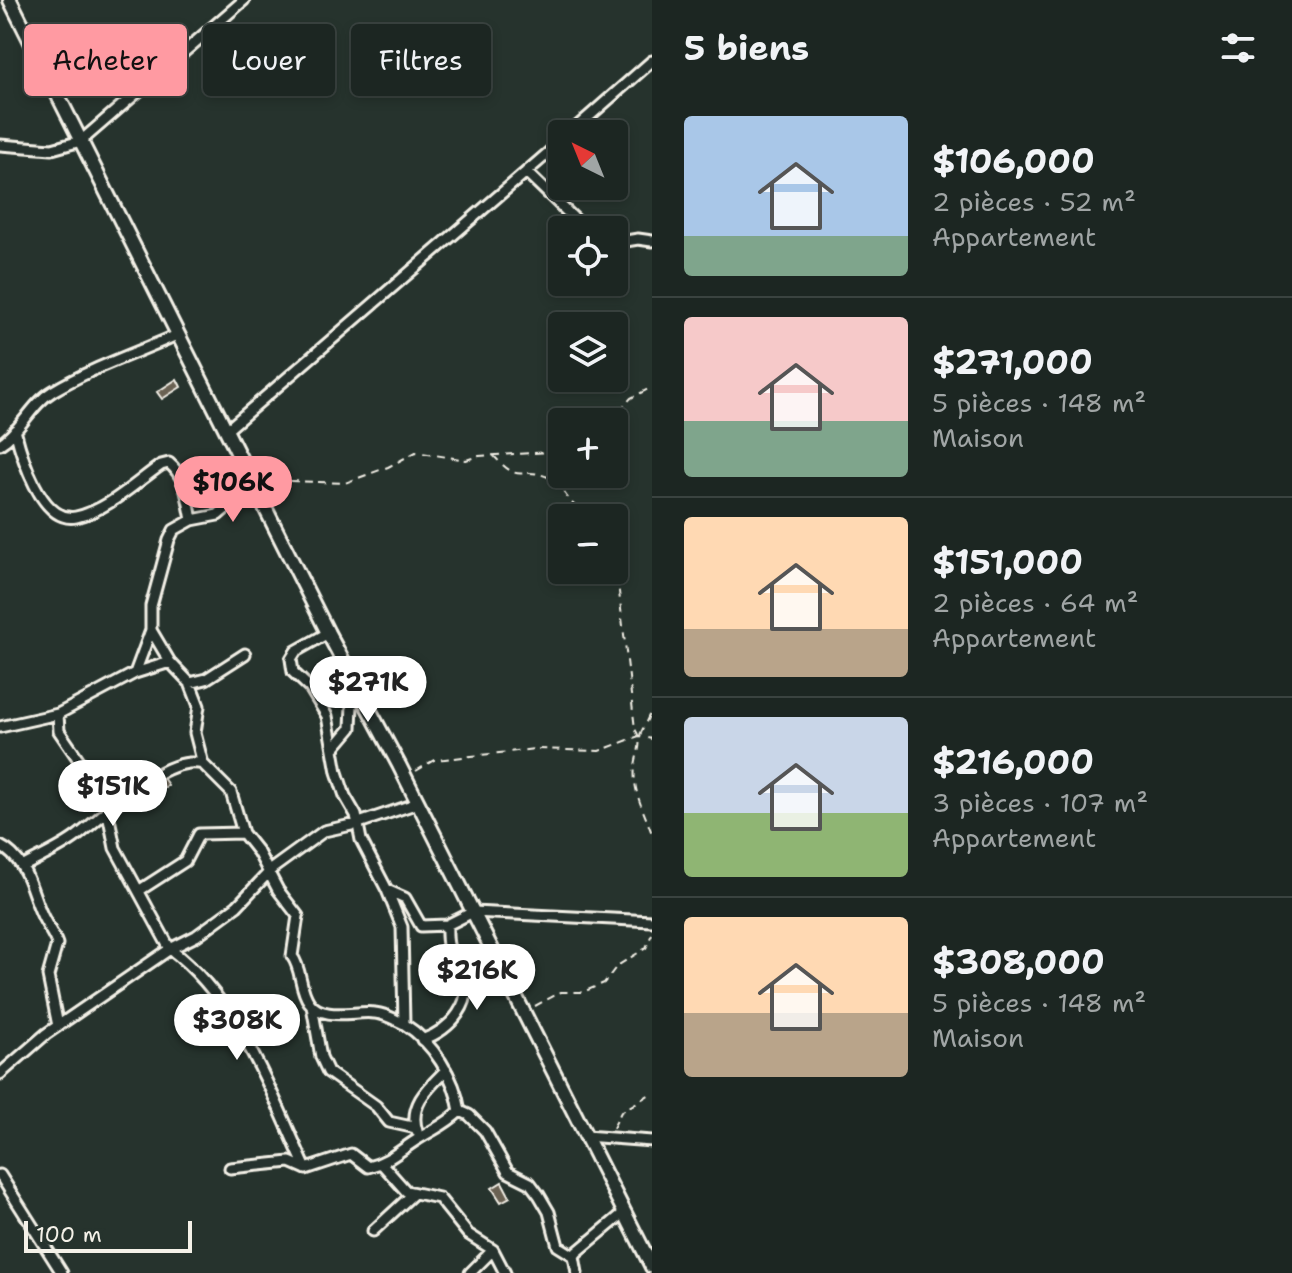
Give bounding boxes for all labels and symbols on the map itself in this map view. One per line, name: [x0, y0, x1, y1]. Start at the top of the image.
north arrow: [548, 120, 628, 200]
pin: $106K: [177, 456, 289, 524]
pin: $271K: [312, 656, 424, 724]
pin: $151K: [57, 760, 169, 828]
pin: $216K: [421, 944, 533, 1012]
pin: $308K: [181, 994, 293, 1062]
scale bar: [24, 1217, 192, 1253]

